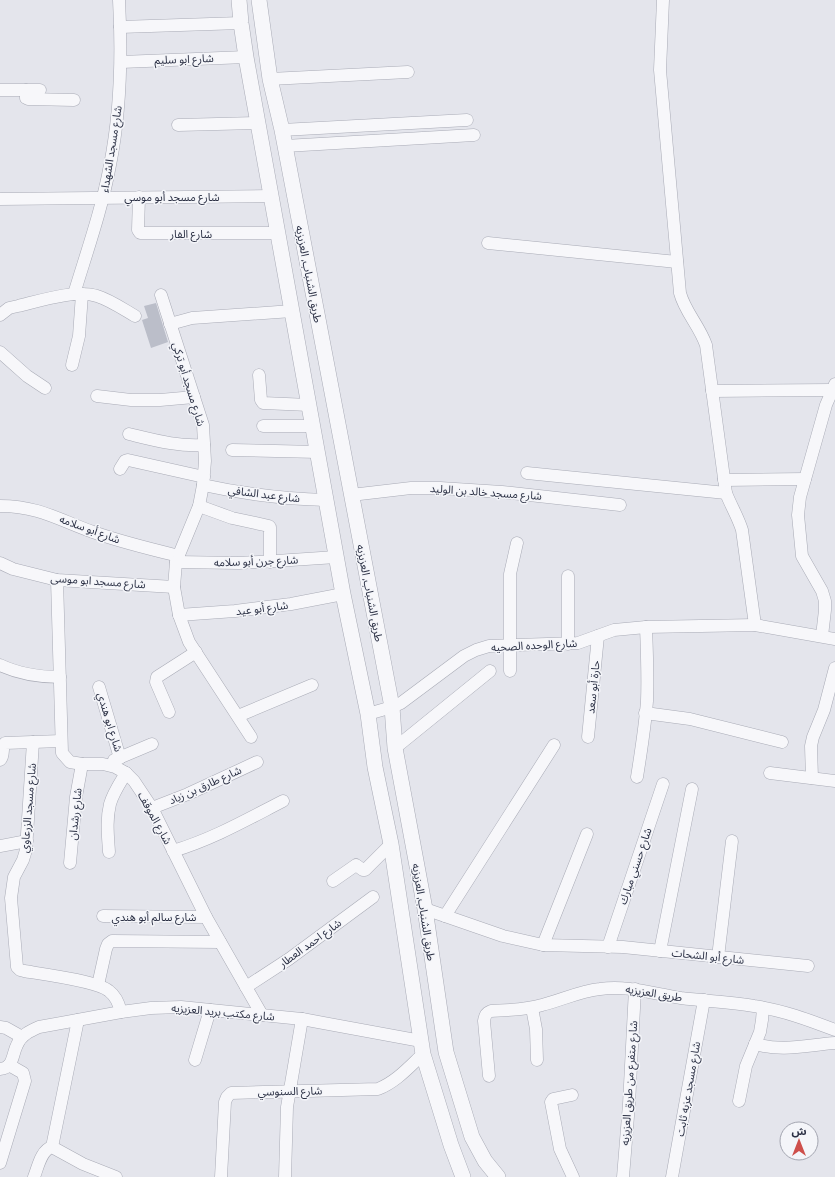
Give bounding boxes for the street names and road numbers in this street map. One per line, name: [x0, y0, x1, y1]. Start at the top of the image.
street label: شارع ابو سليم: [154, 51, 214, 69]
street label: شارع مسجد الشهداء: [97, 104, 126, 194]
street label: شارع مسجد أبو موسي: [124, 190, 220, 207]
street label: طريق الشنباب, العزيزيه: [292, 224, 325, 324]
street label: شارع الفار: [169, 227, 212, 242]
street label: شارع مسجد أبو تركي: [167, 340, 209, 429]
street label: شارع مسجد خالد بن الوليد: [429, 481, 543, 504]
street label: شارع عبد الشافي: [227, 483, 301, 508]
street label: شارع أبو سلامه: [57, 512, 123, 547]
street label: طريق الشنباب, العزيزيه: [353, 543, 386, 643]
street label: شارع جرن أبو سلامه: [214, 553, 299, 570]
street label: شارع مسجد ابو موسى: [50, 571, 146, 592]
street label: شارع أبو عيد: [235, 598, 289, 619]
street label: شارع الوحده الصحيه: [491, 636, 578, 655]
street label: حارة أبو سعد: [583, 659, 603, 714]
street label: شارع ابو هندي: [92, 691, 126, 755]
street label: شارع مسجد الزرعاوي: [17, 762, 41, 854]
street label: شارع طارق بن زياد: [166, 763, 244, 808]
street label: شارع رشدان: [65, 787, 86, 841]
street label: شارع الموقف: [134, 789, 175, 848]
street label: شارع حسني مبارك: [615, 825, 657, 907]
street label: طريق الشنباب, العزيزيه: [409, 862, 439, 962]
street label: شارع سالم أبو هندي: [112, 910, 197, 927]
street label: شارع احمد العطار: [275, 915, 345, 972]
street label: شارع أبو الشحات: [671, 945, 745, 968]
street label: طريق العزيزيه: [625, 982, 683, 1004]
street label: شارع مكتب بريد العزيزيه: [171, 1001, 276, 1025]
street label: شارع متفرع من طريق العزيزيه: [618, 1020, 641, 1146]
street label: شارع مسجد عزبه ثابت: [673, 1040, 704, 1138]
street label: شارع السنوسي: [258, 1083, 323, 1101]

